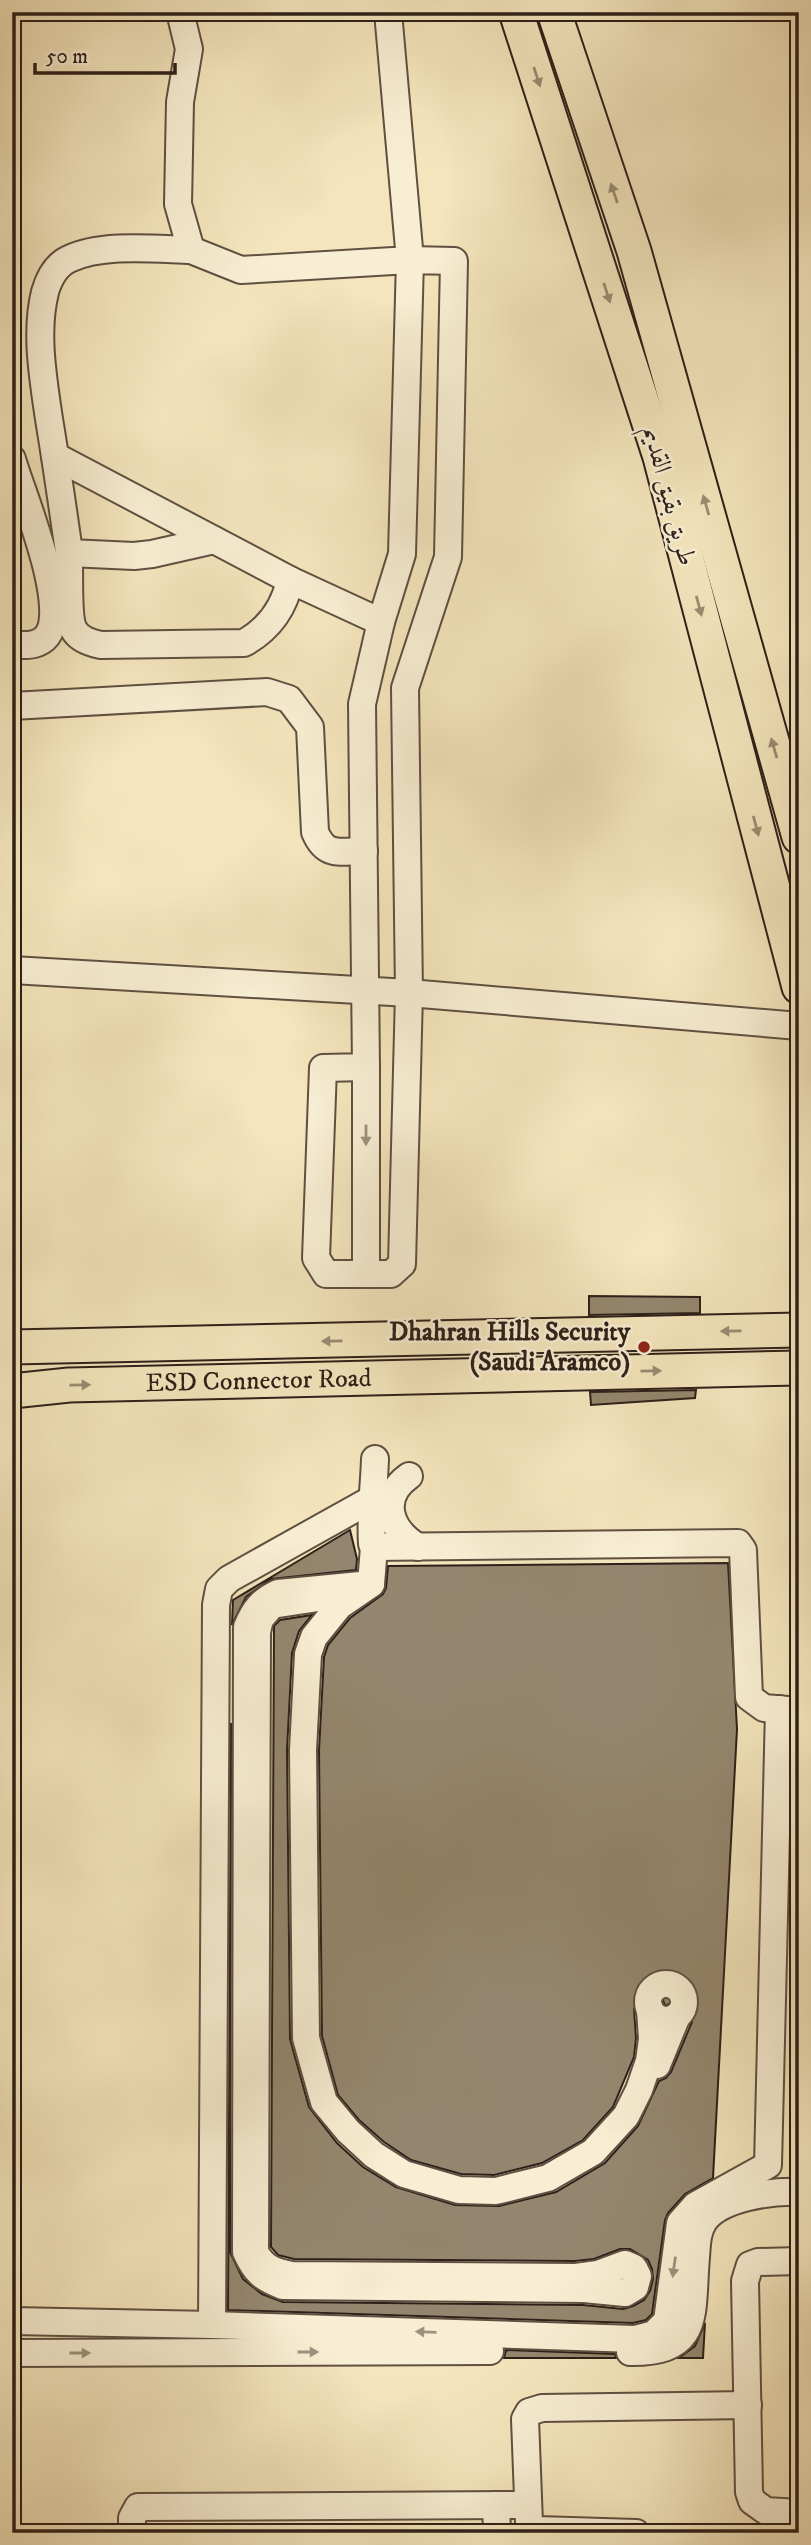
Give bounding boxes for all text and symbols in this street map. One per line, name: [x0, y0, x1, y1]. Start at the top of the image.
scale bar: [35, 32, 175, 76]
text: 50 m: [46, 44, 88, 70]
one-way arrow: [532, 67, 543, 88]
one-way arrow: [609, 182, 619, 203]
one-way arrow: [603, 283, 613, 304]
street label: طريق بقيق القديم: [630, 423, 703, 571]
one-way arrow: [700, 494, 710, 515]
one-way arrow: [694, 596, 704, 617]
one-way arrow: [768, 737, 779, 759]
one-way arrow: [752, 816, 762, 837]
one-way arrow: [360, 1124, 372, 1146]
place label: Dhahran Hills Security (Saudi Aramco): [389, 1316, 631, 1379]
one-way arrow: [719, 1325, 741, 1337]
one-way arrow: [320, 1335, 342, 1346]
marker: Dhahran Hills Security (Saudi Aramco): [636, 1339, 652, 1355]
street label: ESD Connector Road: [145, 1361, 372, 1400]
one-way arrow: [640, 1366, 662, 1377]
one-way arrow: [69, 1379, 91, 1390]
one-way arrow: [668, 2256, 679, 2278]
one-way arrow: [415, 2327, 437, 2338]
one-way arrow: [297, 2346, 319, 2358]
one-way arrow: [70, 2347, 92, 2359]

